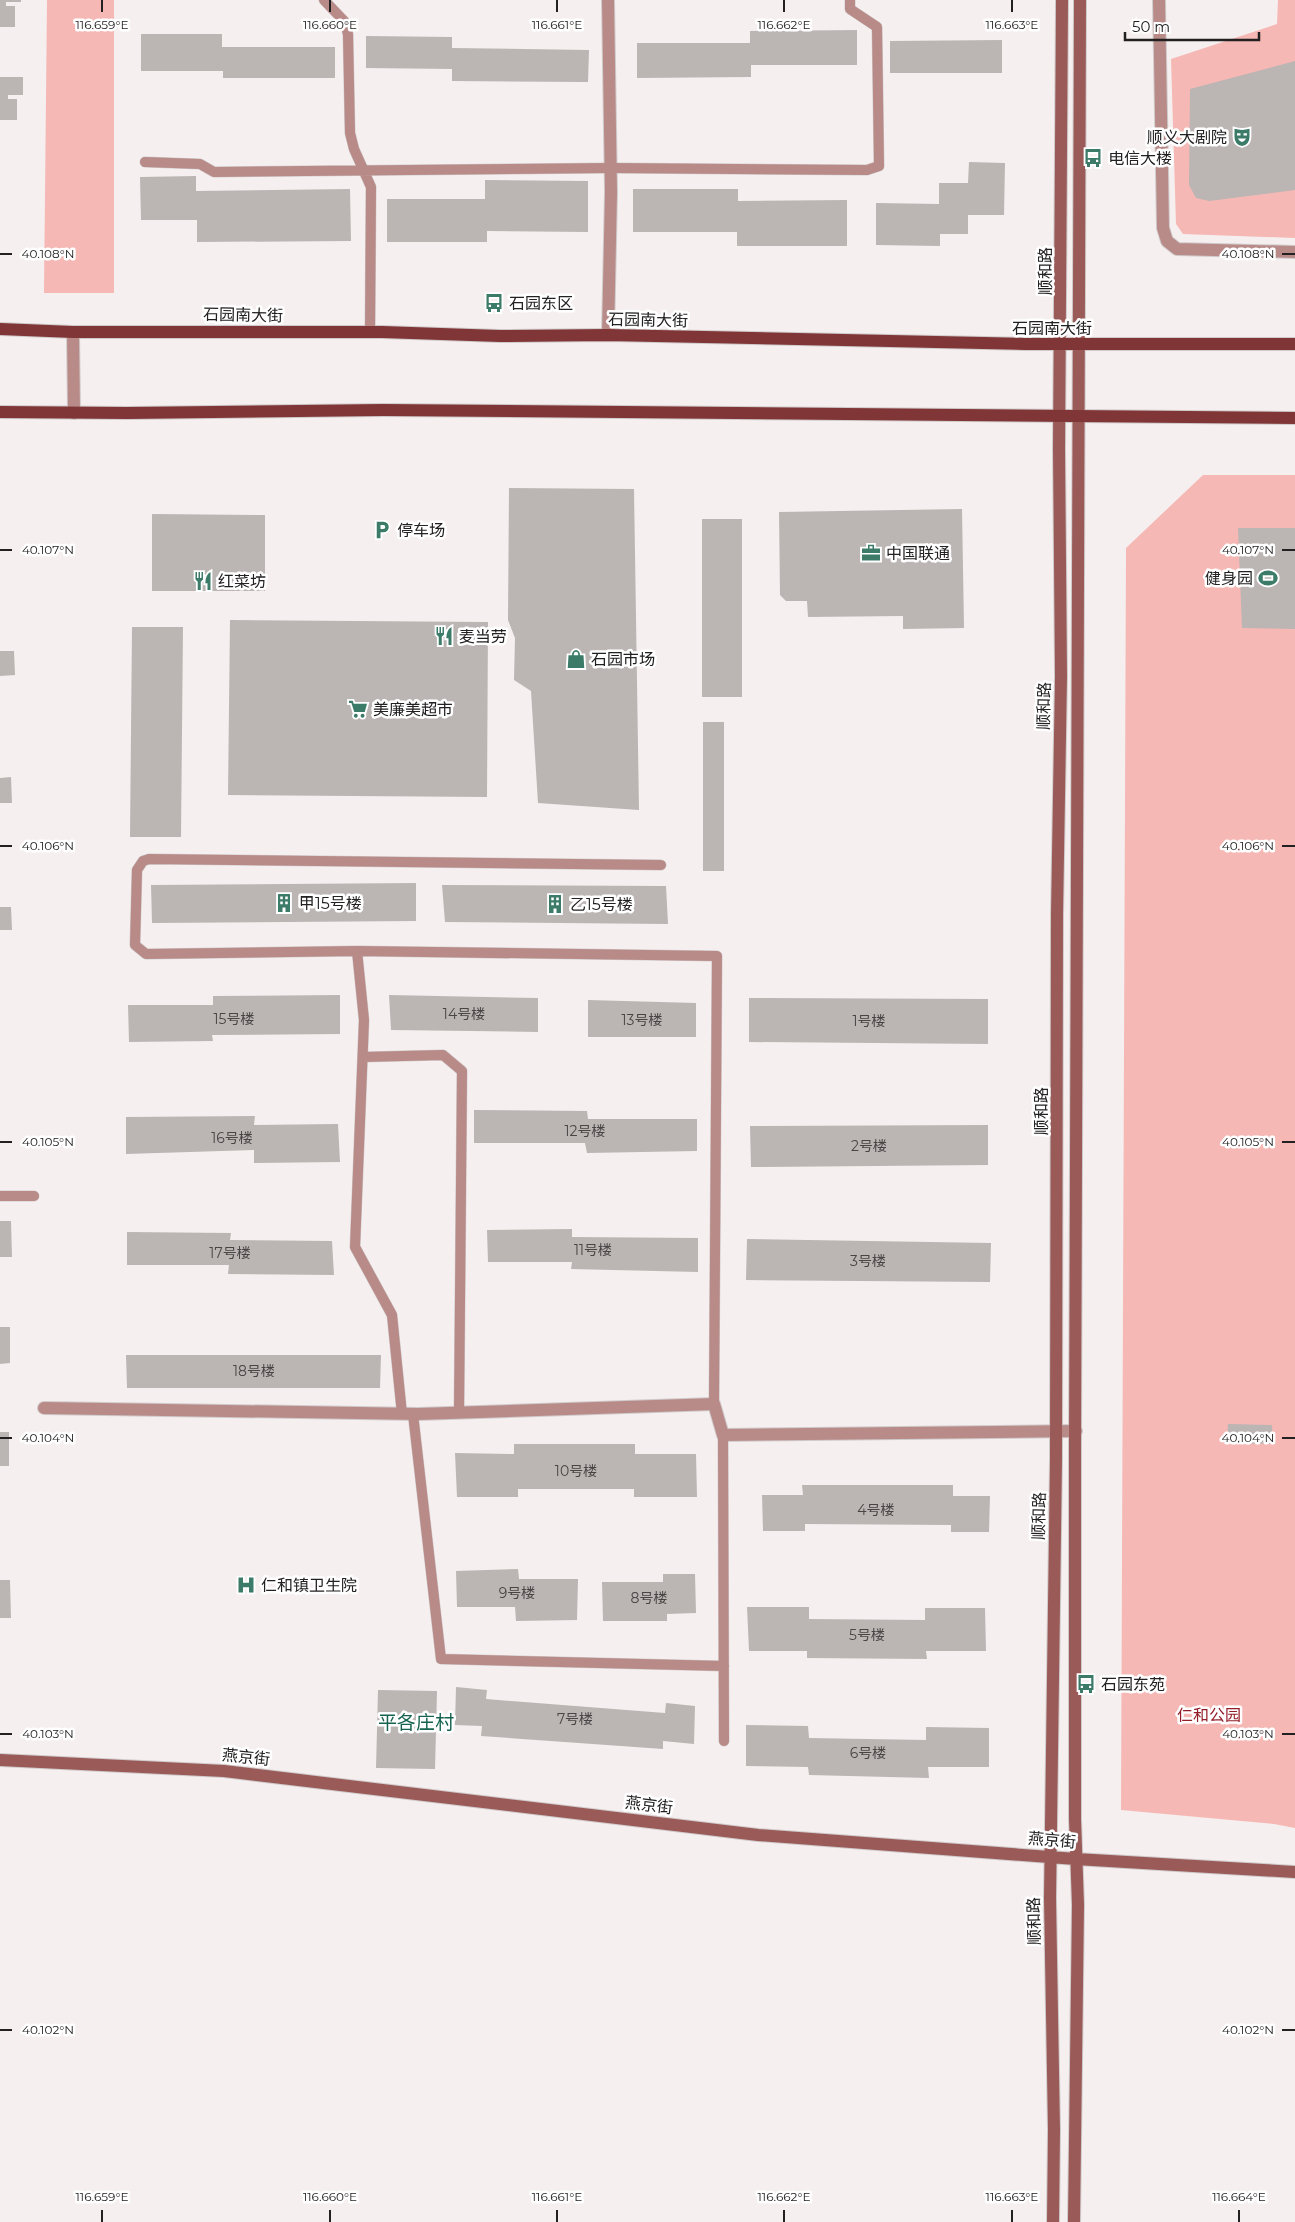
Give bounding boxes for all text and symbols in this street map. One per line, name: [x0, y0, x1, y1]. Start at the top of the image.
scale bar: [1125, 10, 1259, 42]
text: 116.659°E: [76, 17, 129, 32]
text: 116.660°E: [303, 17, 357, 32]
text: 116.661°E: [532, 17, 582, 32]
text: 116.662°E: [758, 17, 811, 32]
text: 116.663°E: [986, 17, 1038, 32]
text: 50 m: [1132, 17, 1170, 36]
theatre icon: 顺义大剧院: [1231, 126, 1253, 148]
place label: 顺义大剧院: [1147, 128, 1227, 147]
bus stop icon: 电信大楼: [1082, 147, 1104, 169]
place label: 电信大楼: [1108, 149, 1172, 168]
text: 40.108°N: [22, 246, 74, 261]
text: 40.108°N: [1222, 246, 1274, 261]
street label: 顺和路: [1036, 247, 1055, 295]
bus stop icon: 石园东区: [483, 292, 505, 314]
place label: 石园东区: [509, 294, 573, 313]
street label: 石园南大街: [203, 305, 283, 325]
street label: 石园南大街: [608, 310, 688, 330]
street label: 石园南大街: [1012, 319, 1092, 338]
parking icon: 停车场: [371, 519, 393, 541]
place label: 停车场: [397, 521, 445, 540]
text: 40.107°N: [22, 542, 74, 557]
office icon: 中国联通: [860, 542, 882, 564]
text: 40.107°N: [1222, 542, 1274, 557]
place label: 中国联通: [886, 544, 950, 563]
sports icon: 健身园: [1257, 567, 1279, 589]
place label: 健身园: [1205, 569, 1253, 588]
restaurant icon: 红菜坊: [192, 570, 214, 592]
place label: 红菜坊: [218, 572, 266, 591]
restaurant icon: 麦当劳: [433, 625, 455, 647]
place label: 麦当劳: [459, 627, 507, 646]
shop icon: 石园市场: [565, 648, 587, 670]
place label: 石园市场: [591, 650, 655, 669]
street label: 顺和路: [1034, 682, 1054, 730]
supermarket icon: 美廉美超市: [347, 698, 369, 720]
place label: 美廉美超市: [373, 700, 453, 719]
text: 40.106°N: [22, 838, 74, 853]
text: 40.106°N: [1222, 838, 1274, 853]
building icon: 甲15号楼: [273, 892, 295, 914]
building icon: 乙15号楼: [544, 893, 566, 915]
place label: 甲15号楼: [299, 894, 362, 913]
place label: 乙15号楼: [570, 895, 633, 914]
house number: 14号楼: [443, 1005, 485, 1023]
house number: 15号楼: [214, 1010, 254, 1028]
house number: 13号楼: [622, 1011, 662, 1029]
house number: 1号楼: [852, 1012, 886, 1030]
street label: 顺和路: [1032, 1087, 1051, 1135]
house number: 12号楼: [564, 1122, 606, 1140]
house number: 16号楼: [211, 1129, 253, 1147]
text: 40.105°N: [22, 1134, 74, 1149]
text: 40.105°N: [1222, 1134, 1274, 1149]
house number: 2号楼: [851, 1137, 887, 1155]
house number: 11号楼: [574, 1241, 612, 1259]
house number: 17号楼: [209, 1244, 251, 1262]
house number: 3号楼: [850, 1252, 886, 1270]
house number: 18号楼: [233, 1362, 275, 1380]
text: 40.104°N: [22, 1430, 74, 1445]
text: 40.104°N: [1222, 1430, 1274, 1445]
house number: 10号楼: [555, 1462, 597, 1480]
street label: 顺和路: [1029, 1492, 1049, 1540]
house number: 4号楼: [857, 1501, 895, 1519]
hospital icon: 仁和镇卫生院: [235, 1574, 257, 1596]
place label: 仁和镇卫生院: [261, 1576, 357, 1595]
house number: 9号楼: [499, 1584, 535, 1602]
house number: 8号楼: [631, 1589, 667, 1607]
house number: 5号楼: [849, 1626, 885, 1644]
bus stop icon: 石园东苑: [1075, 1673, 1097, 1695]
place label: 石园东苑: [1101, 1675, 1165, 1694]
park label: 仁和公园: [1177, 1706, 1241, 1725]
house number: 7号楼: [557, 1710, 593, 1728]
district label: 平各庄村: [378, 1711, 454, 1734]
text: 40.103°N: [22, 1726, 74, 1741]
text: 40.103°N: [1222, 1726, 1274, 1741]
house number: 6号楼: [850, 1744, 886, 1762]
street label: 燕京街: [221, 1745, 271, 1769]
street label: 燕京街: [624, 1793, 674, 1817]
street label: 燕京街: [1027, 1828, 1077, 1852]
street label: 顺和路: [1024, 1897, 1044, 1945]
text: 40.102°N: [22, 2022, 74, 2037]
text: 40.102°N: [1222, 2022, 1274, 2037]
text: 116.659°E: [76, 2189, 129, 2204]
text: 116.660°E: [303, 2189, 357, 2204]
text: 116.661°E: [532, 2189, 582, 2204]
text: 116.662°E: [758, 2189, 811, 2204]
text: 116.663°E: [986, 2189, 1038, 2204]
text: 116.664°E: [1212, 2189, 1266, 2204]

